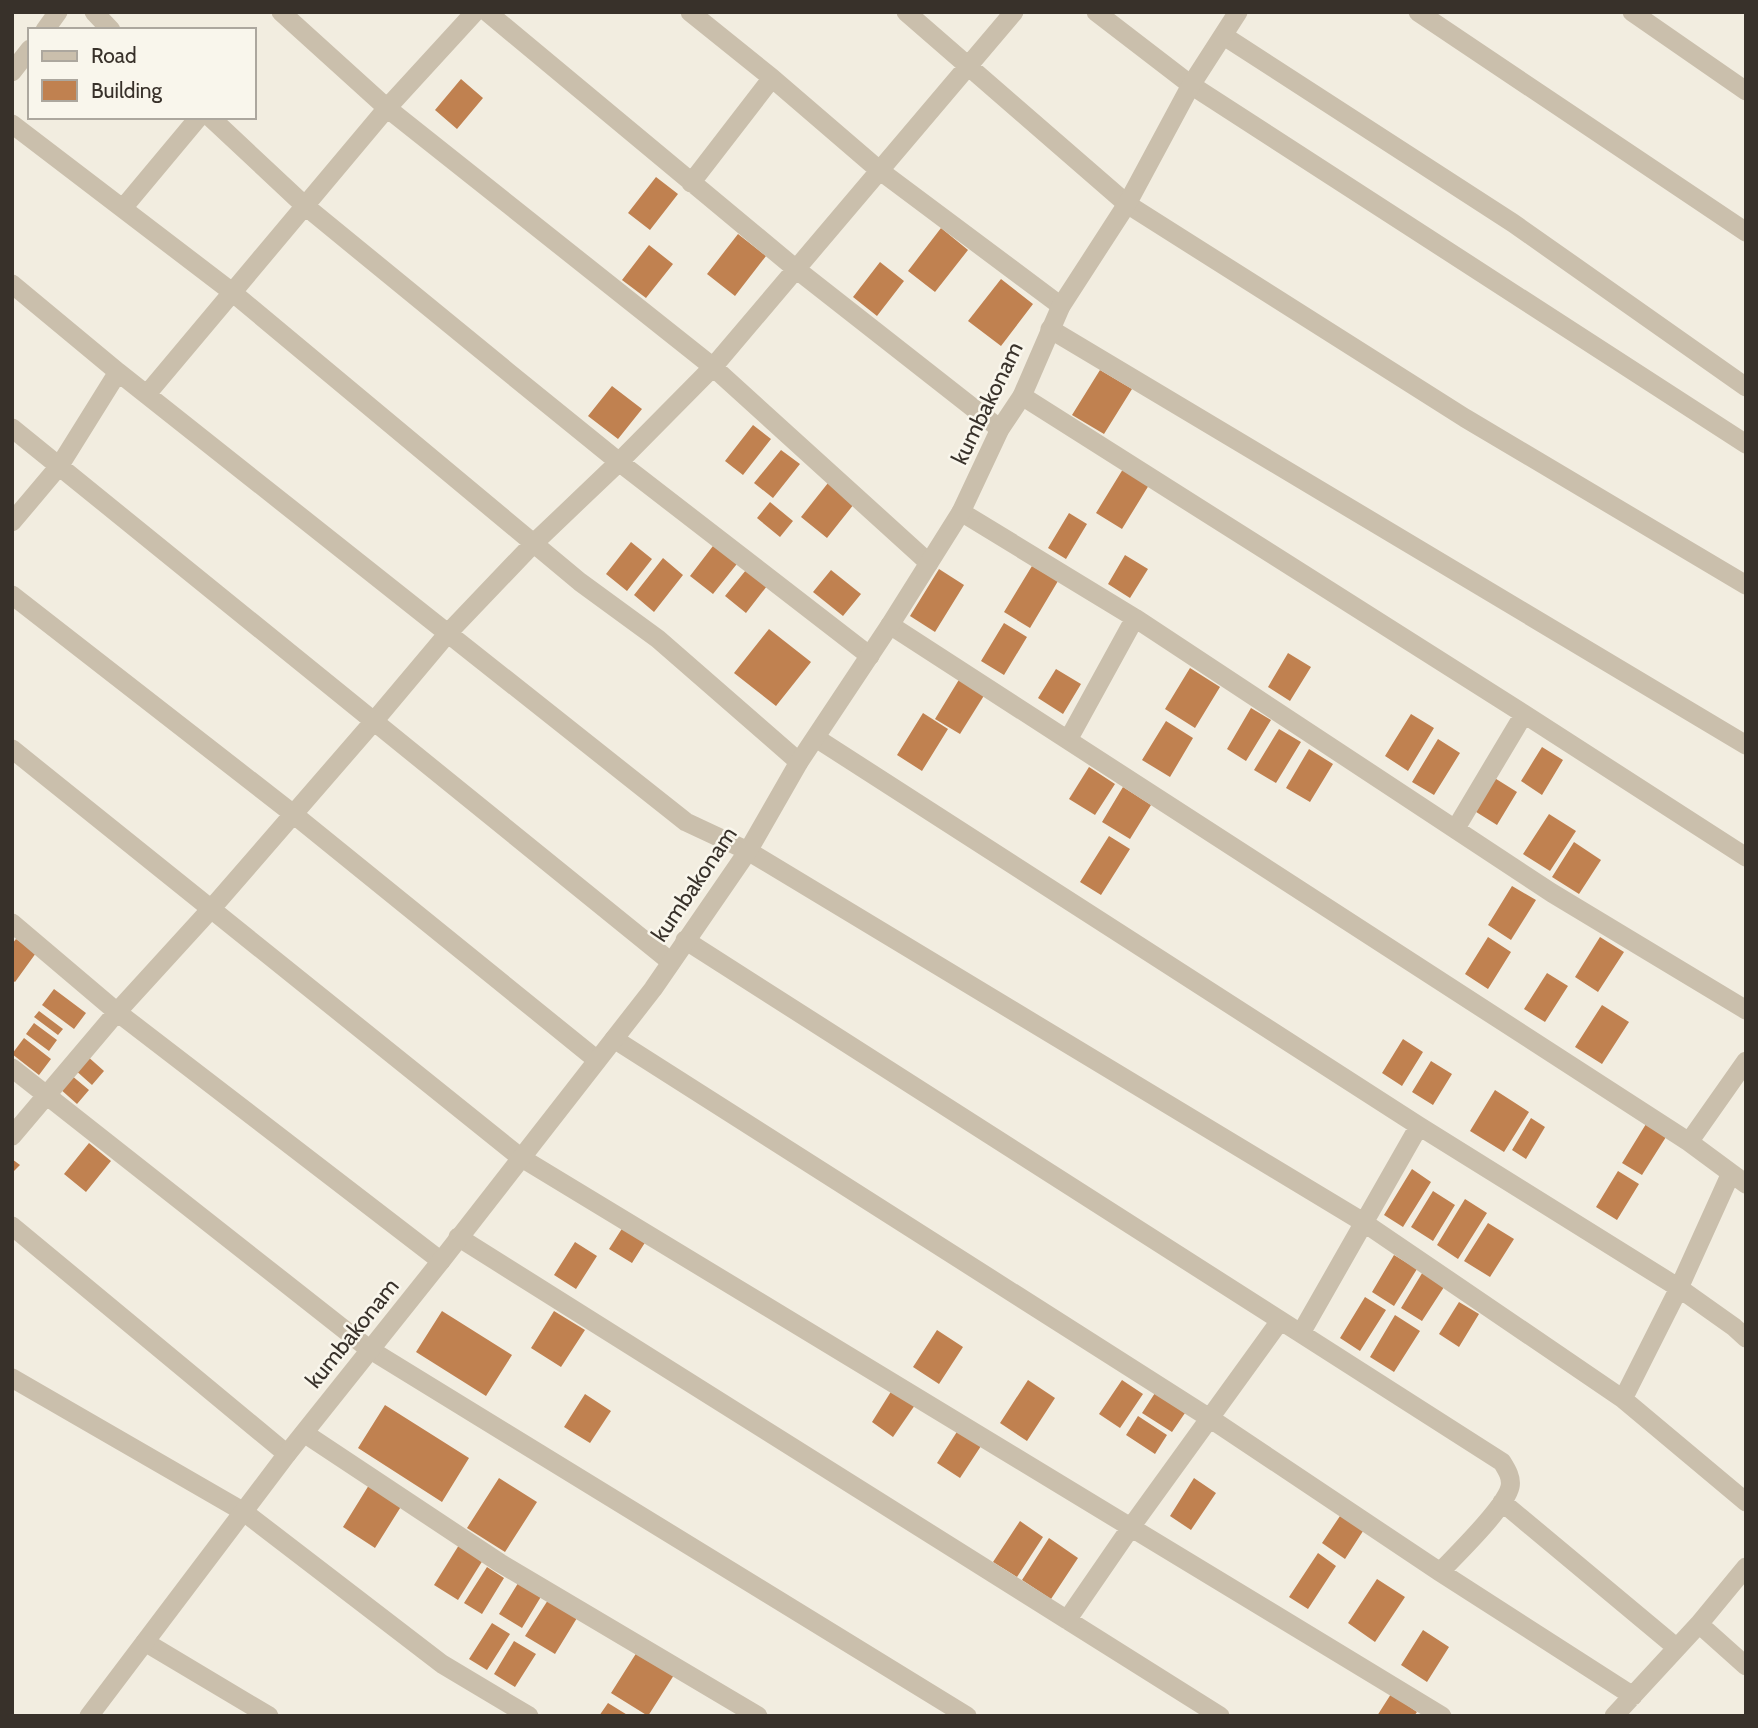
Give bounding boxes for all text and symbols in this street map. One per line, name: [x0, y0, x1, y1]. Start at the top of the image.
legend: [28, 28, 256, 119]
text: Road: [91, 43, 137, 68]
text: Building: [91, 78, 163, 103]
street label: kumbakonam: [945, 337, 1029, 469]
street label: kumbakonam: [645, 821, 743, 947]
street label: kumbakonam: [299, 1273, 405, 1393]

